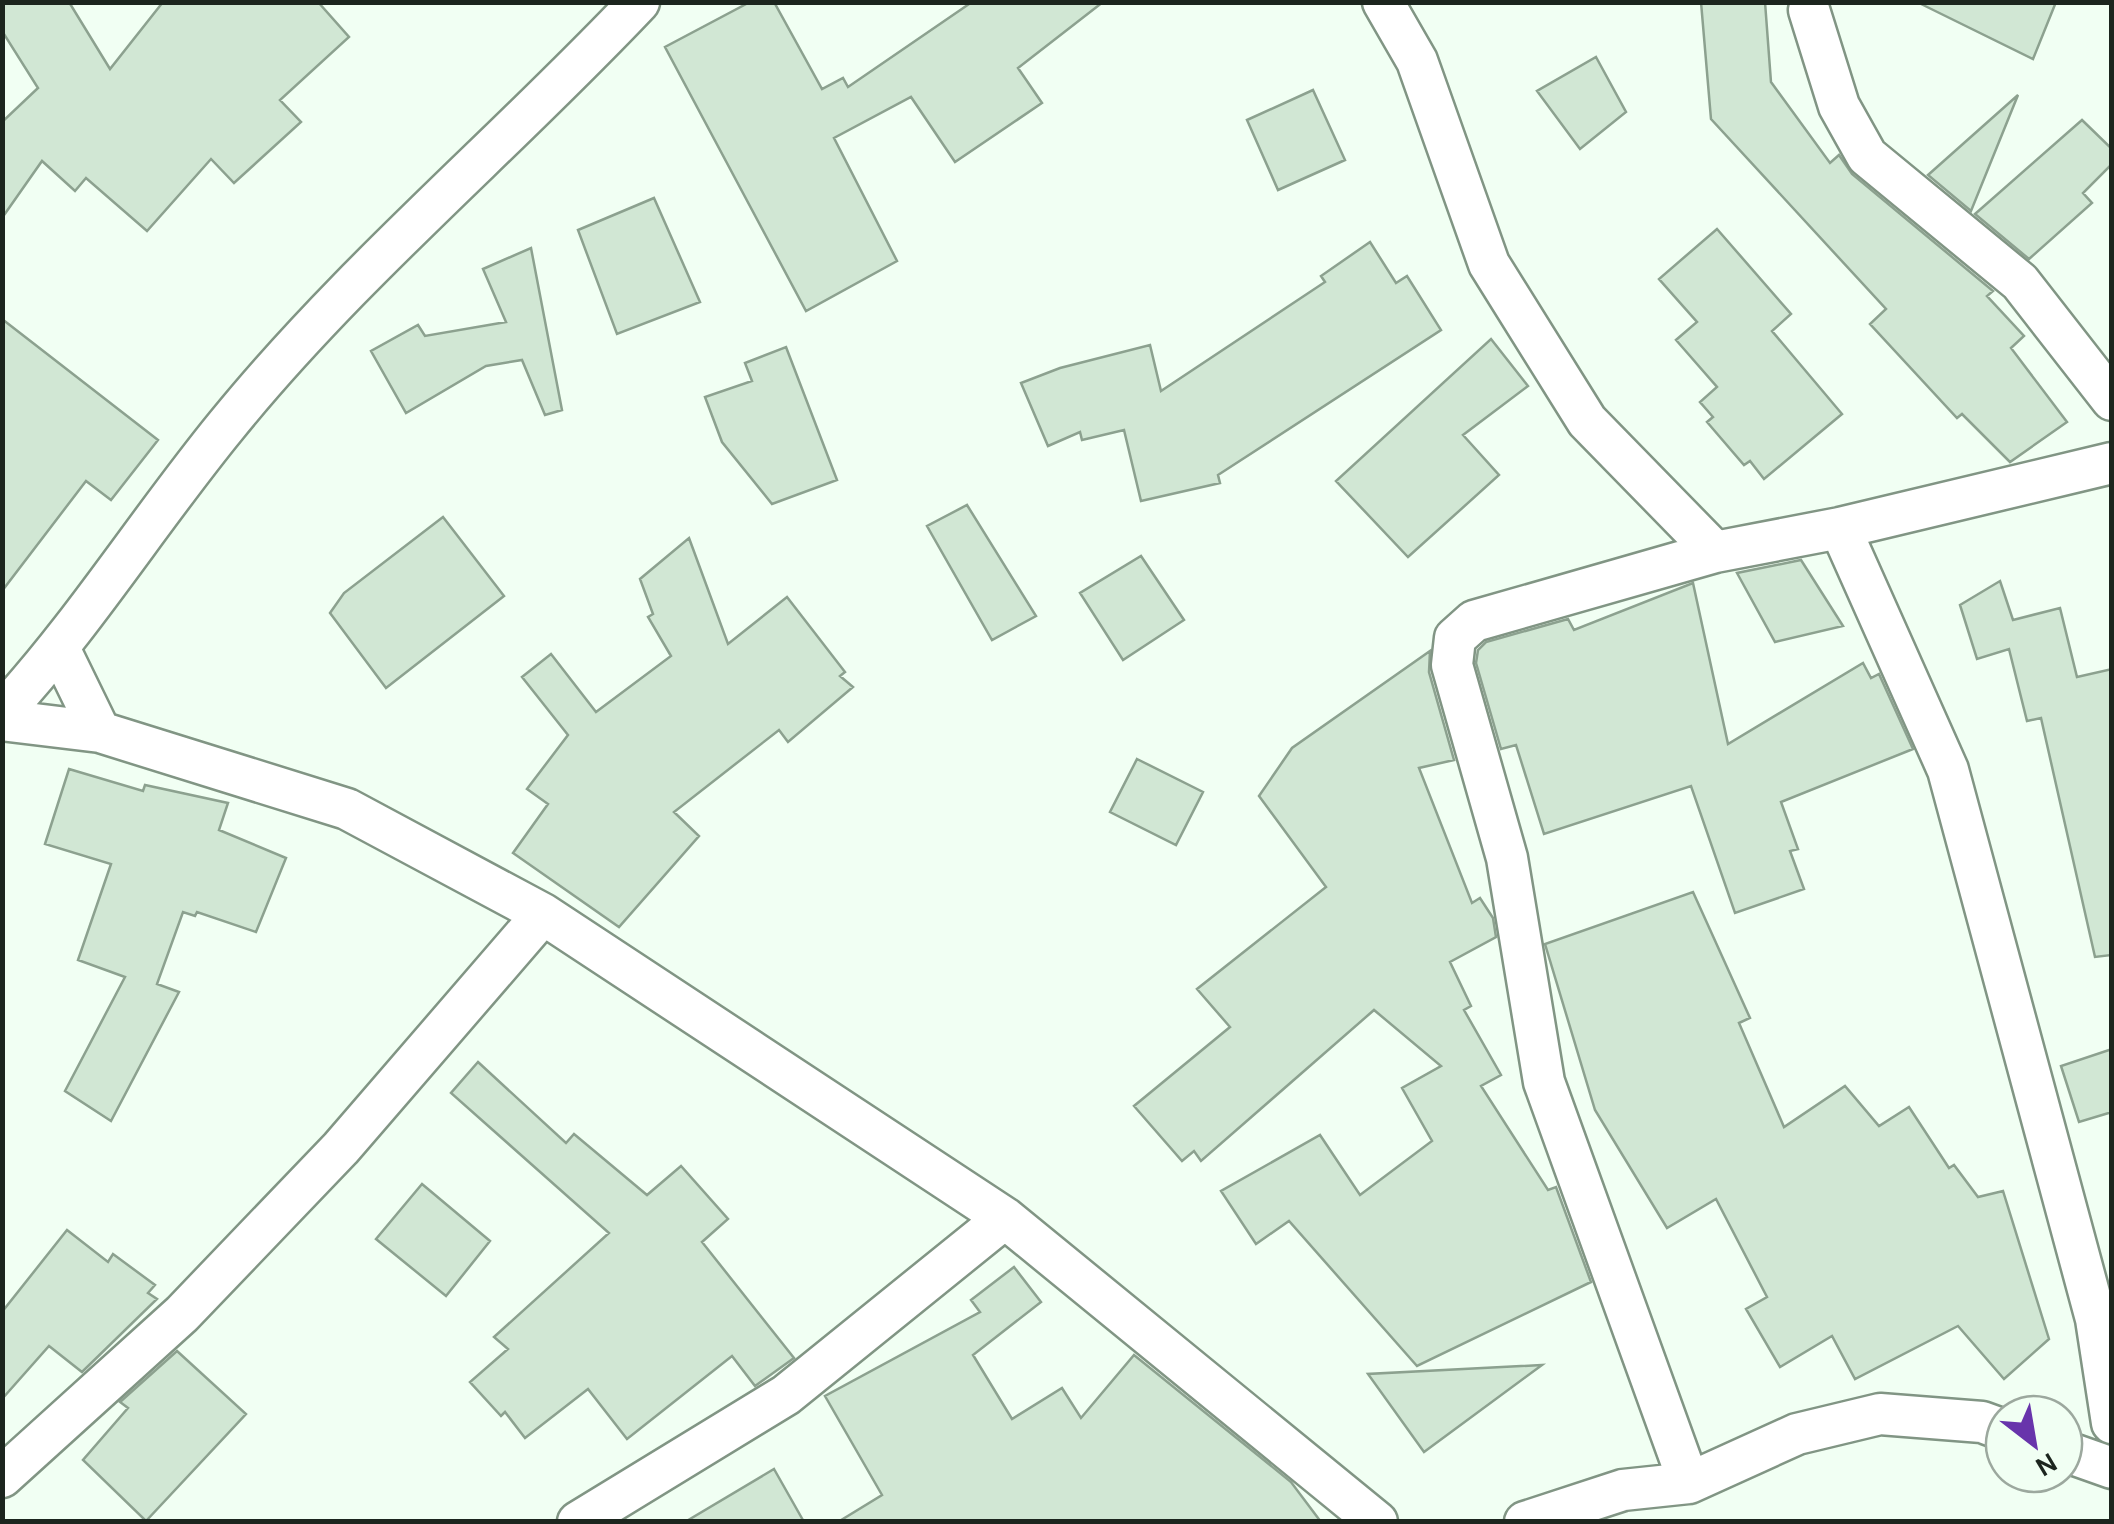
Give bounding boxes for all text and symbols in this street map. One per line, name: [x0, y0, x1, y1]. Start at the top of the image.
north arrow: [1984, 1394, 2084, 1494]
text: N: [2030, 1446, 2064, 1484]

